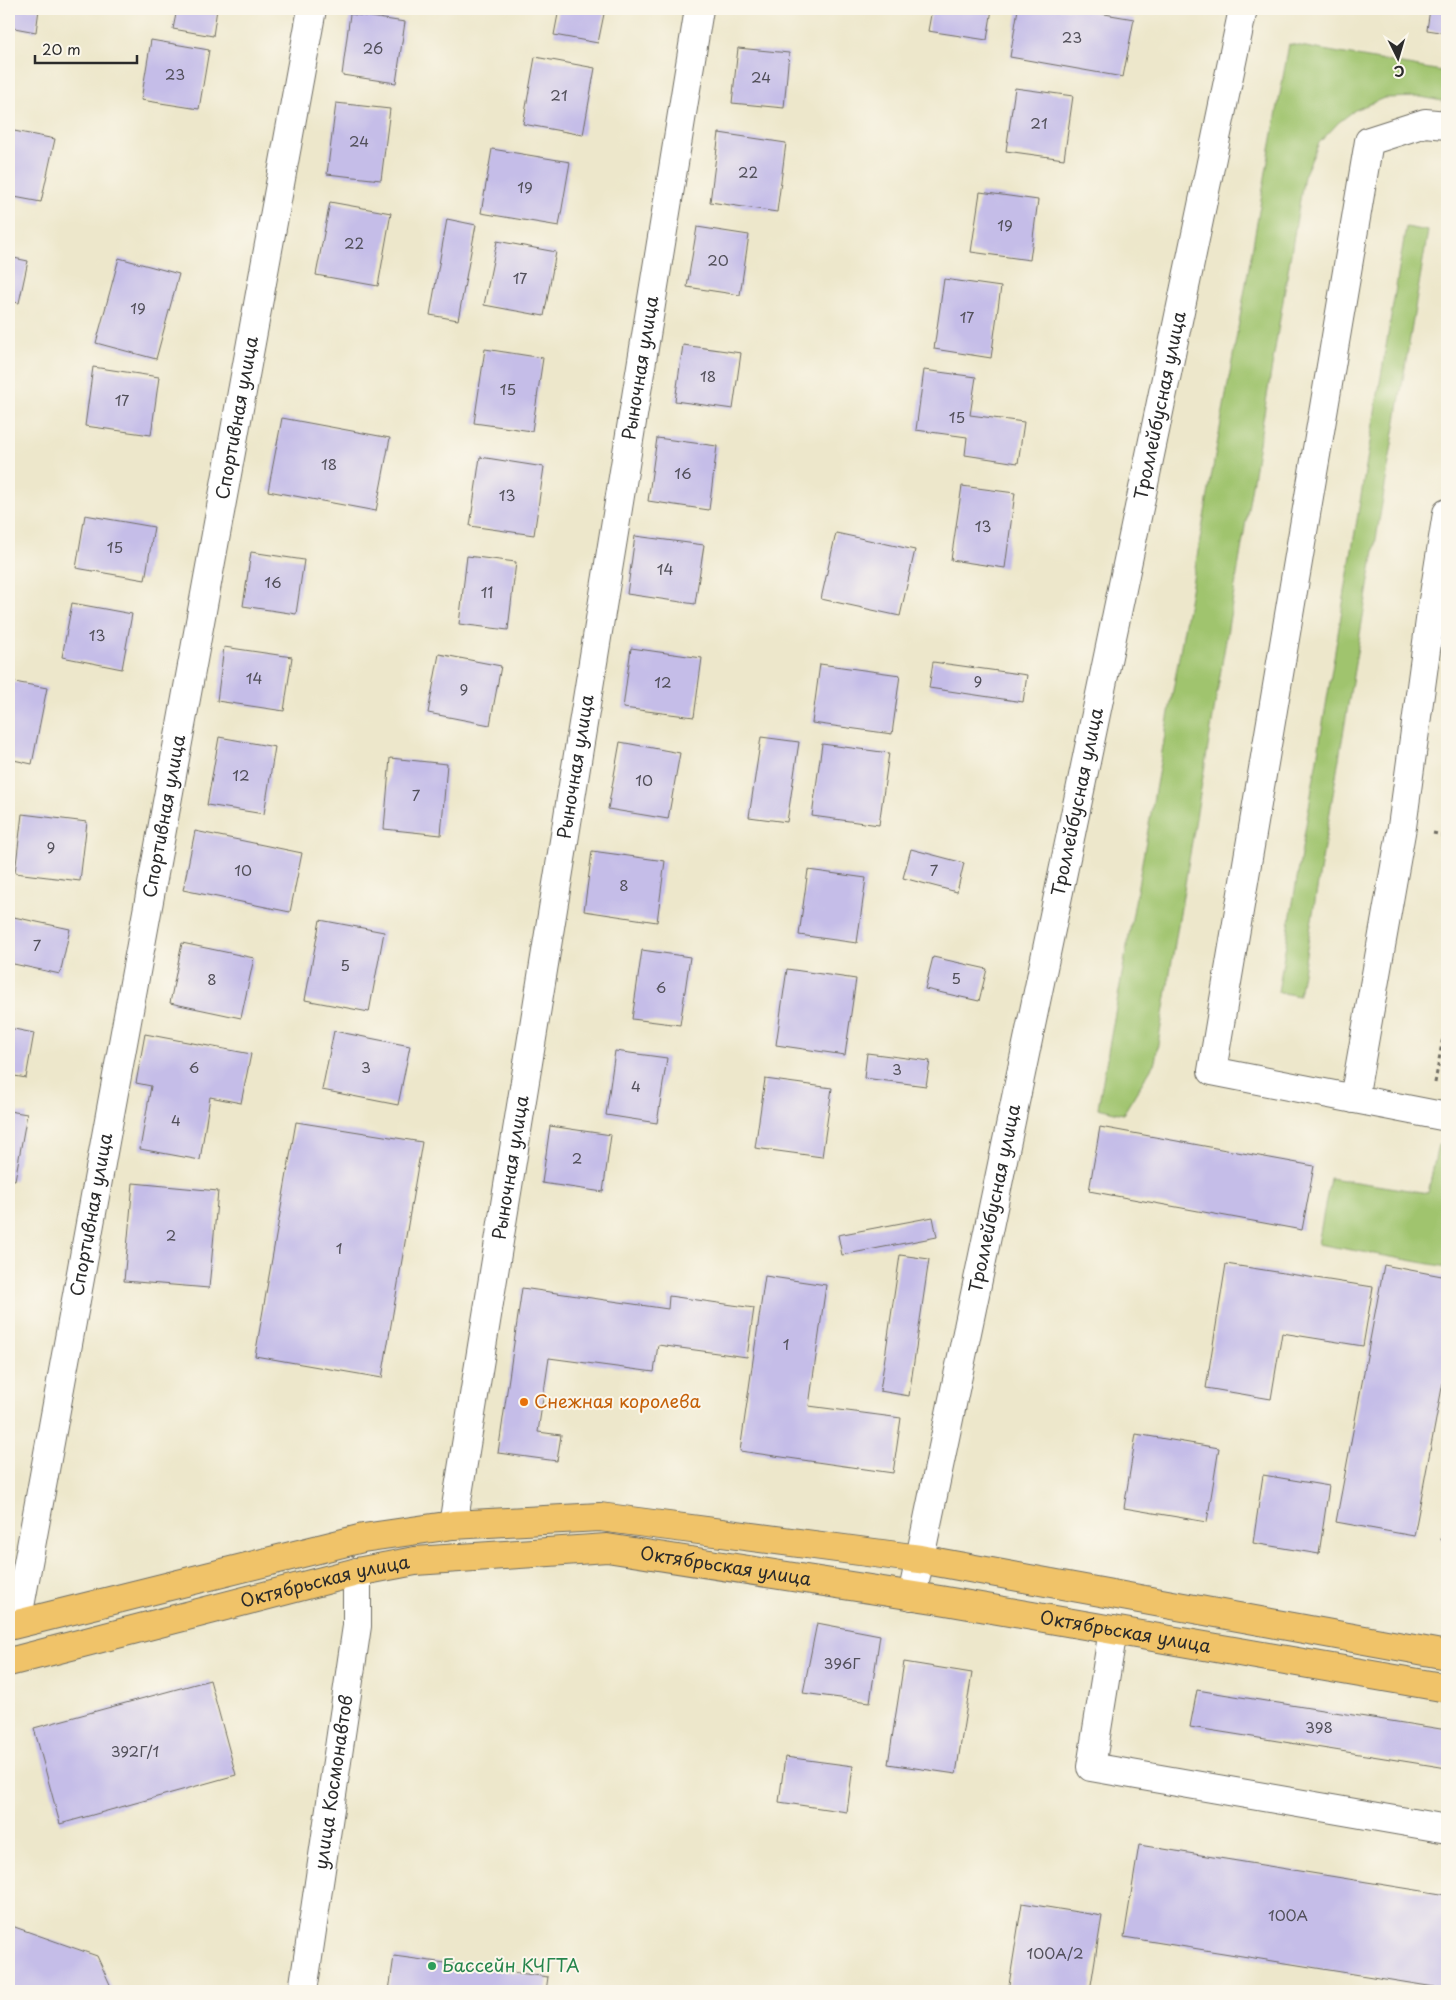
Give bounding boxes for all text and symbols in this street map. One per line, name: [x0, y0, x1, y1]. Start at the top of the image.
house number: 23: [1062, 25, 1082, 48]
scale bar: [35, 32, 138, 64]
north arrow: [1374, 32, 1424, 82]
house number: 26: [363, 36, 383, 59]
text: 20 m: [42, 37, 81, 60]
text: С: [1393, 61, 1405, 82]
house number: 23: [165, 62, 185, 85]
house number: 24: [751, 65, 771, 88]
house number: 21: [550, 83, 568, 106]
house number: 21: [1030, 111, 1048, 134]
house number: 24: [349, 129, 369, 152]
house number: 22: [738, 160, 758, 183]
house number: 19: [517, 175, 533, 198]
house number: 19: [997, 213, 1013, 236]
house number: 22: [344, 231, 364, 254]
house number: 20: [707, 248, 729, 271]
house number: 17: [513, 266, 527, 289]
street label: Рыночная улица: [614, 293, 664, 442]
house number: 19: [130, 296, 146, 319]
house number: 17: [960, 305, 974, 328]
street label: Троллейбусная улица: [1126, 308, 1192, 502]
street label: Спортивная улица: [208, 333, 264, 502]
house number: 18: [700, 364, 716, 387]
house number: 15: [500, 377, 516, 400]
house number: 17: [115, 388, 129, 411]
house number: 15: [949, 405, 965, 428]
house number: 18: [321, 452, 337, 475]
house number: 16: [674, 461, 692, 484]
house number: 13: [499, 483, 515, 506]
house number: 13: [975, 514, 991, 537]
house number: 15: [107, 535, 123, 558]
house number: 14: [657, 557, 673, 580]
house number: 16: [264, 570, 282, 593]
house number: 11: [481, 580, 493, 603]
house number: 13: [89, 623, 105, 646]
house number: 14: [246, 666, 262, 689]
house number: 9: [974, 669, 982, 692]
house number: 12: [654, 670, 672, 693]
house number: 9: [460, 677, 468, 700]
street label: Рыночная улица: [550, 692, 600, 841]
street label: Троллейбусная улица: [1043, 704, 1109, 899]
street label: Спортивная улица: [135, 732, 191, 900]
house number: 12: [232, 763, 250, 786]
house number: 10: [635, 768, 653, 791]
house number: 7: [412, 783, 421, 806]
house number: 9: [47, 835, 55, 858]
house number: 10: [234, 858, 252, 881]
house number: 7: [930, 858, 939, 881]
house number: 8: [619, 873, 629, 896]
house number: 7: [33, 933, 42, 956]
house number: 5: [340, 953, 350, 976]
house number: 5: [951, 966, 961, 989]
house number: 8: [207, 967, 217, 990]
house number: 6: [656, 975, 666, 998]
house number: 6: [189, 1055, 199, 1078]
house number: 3: [361, 1055, 371, 1078]
house number: 3: [892, 1057, 902, 1080]
house number: 4: [631, 1074, 641, 1097]
street label: Рыночная улица: [484, 1093, 535, 1242]
street label: Троллейбусная улица: [961, 1101, 1026, 1295]
house number: 4: [171, 1108, 181, 1131]
street label: Спортивная улица: [62, 1130, 118, 1298]
house number: 2: [572, 1146, 582, 1169]
house number: 2: [166, 1223, 176, 1246]
house number: 1: [336, 1236, 342, 1259]
house number: 1: [783, 1332, 789, 1355]
place label: Снежная королева: [534, 1387, 702, 1414]
marker: Снежная королева: [518, 1396, 530, 1408]
street label: Октябрьская улица: [638, 1538, 814, 1592]
street label: Октябрьская улица: [237, 1547, 412, 1614]
street label: Октябрьская улица: [1038, 1603, 1214, 1659]
house number: 396Г: [824, 1651, 861, 1674]
street label: улица Космонавтов: [306, 1693, 359, 1871]
house number: 398: [1305, 1715, 1333, 1738]
house number: 392Г/1: [111, 1739, 159, 1762]
house number: 100А: [1268, 1903, 1308, 1926]
house number: 100А/2: [1026, 1941, 1084, 1964]
place label: Бассейн КЧГТА: [442, 1951, 580, 1978]
marker: Бассейн КЧГТА: [426, 1960, 438, 1972]

